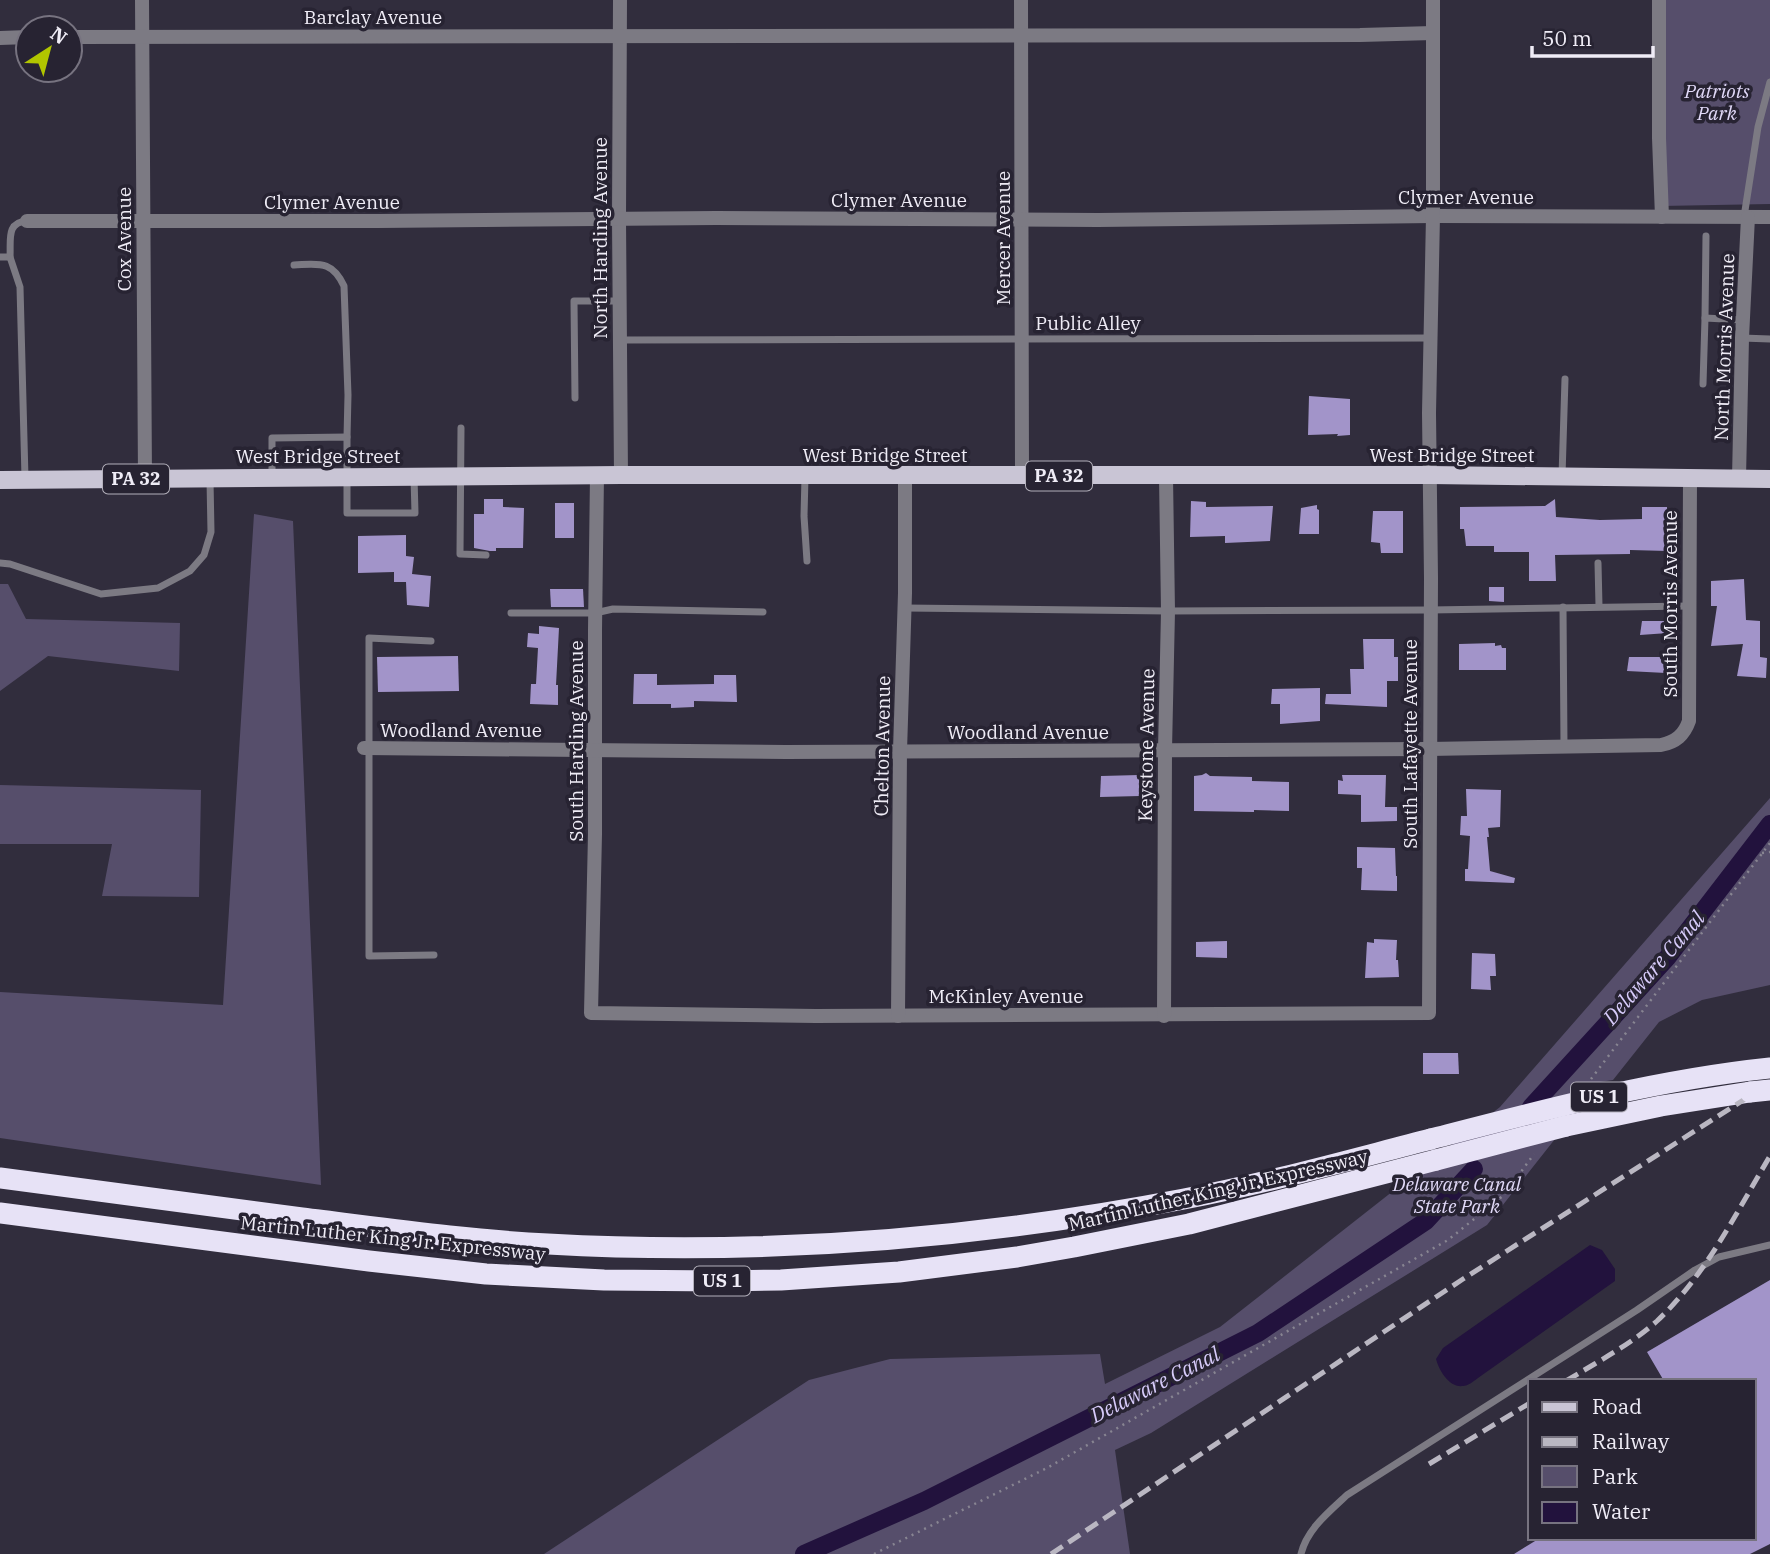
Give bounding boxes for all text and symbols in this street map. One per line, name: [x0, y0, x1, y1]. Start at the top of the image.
street label: Barclay Avenue: [304, 5, 442, 29]
north arrow: [14, 14, 84, 84]
scale bar: [1532, 14, 1653, 58]
text: N: [46, 21, 72, 49]
text: 50 m: [1542, 24, 1592, 52]
park label: Patriots Park: [1684, 79, 1749, 125]
street label: North Harding Avenue: [588, 137, 612, 339]
street label: Mercer Avenue: [991, 171, 1015, 305]
street label: Clymer Avenue: [1398, 185, 1534, 209]
street label: Cox Avenue: [112, 187, 136, 291]
street label: Clymer Avenue: [831, 188, 967, 212]
street label: Clymer Avenue: [264, 190, 400, 214]
street label: North Morris Avenue: [1709, 253, 1739, 441]
street label: Public Alley: [1035, 311, 1142, 335]
street label: West Bridge Street: [803, 443, 968, 467]
street label: West Bridge Street: [1370, 443, 1535, 467]
street label: West Bridge Street: [236, 444, 401, 468]
road number: PA 32: [1026, 462, 1092, 490]
road number: PA 32: [103, 464, 169, 494]
street label: South Morris Avenue: [1658, 510, 1682, 698]
street label: South Lafayette Avenue: [1398, 639, 1422, 849]
street label: South Harding Avenue: [564, 640, 588, 842]
street label: Keystone Avenue: [1133, 668, 1159, 822]
street label: Chelton Avenue: [869, 675, 895, 817]
street label: Woodland Avenue: [380, 718, 542, 742]
street label: Woodland Avenue: [947, 720, 1109, 744]
water label: Delaware Canal: [1595, 904, 1711, 1031]
street label: McKinley Avenue: [928, 984, 1084, 1008]
road number: US 1: [1571, 1082, 1627, 1112]
street label: Martin Luther King Jr. Expressway: [1066, 1144, 1371, 1236]
park label: Delaware Canal State Park: [1392, 1172, 1522, 1218]
street label: Martin Luther King Jr. Expressway: [239, 1210, 548, 1266]
road number: US 1: [694, 1266, 750, 1296]
water label: Delaware Canal: [1084, 1339, 1225, 1429]
legend: [1528, 1379, 1756, 1540]
text: Road: [1592, 1392, 1642, 1420]
text: Railway: [1592, 1427, 1670, 1455]
text: Park: [1592, 1462, 1639, 1490]
text: Water: [1592, 1497, 1651, 1525]

